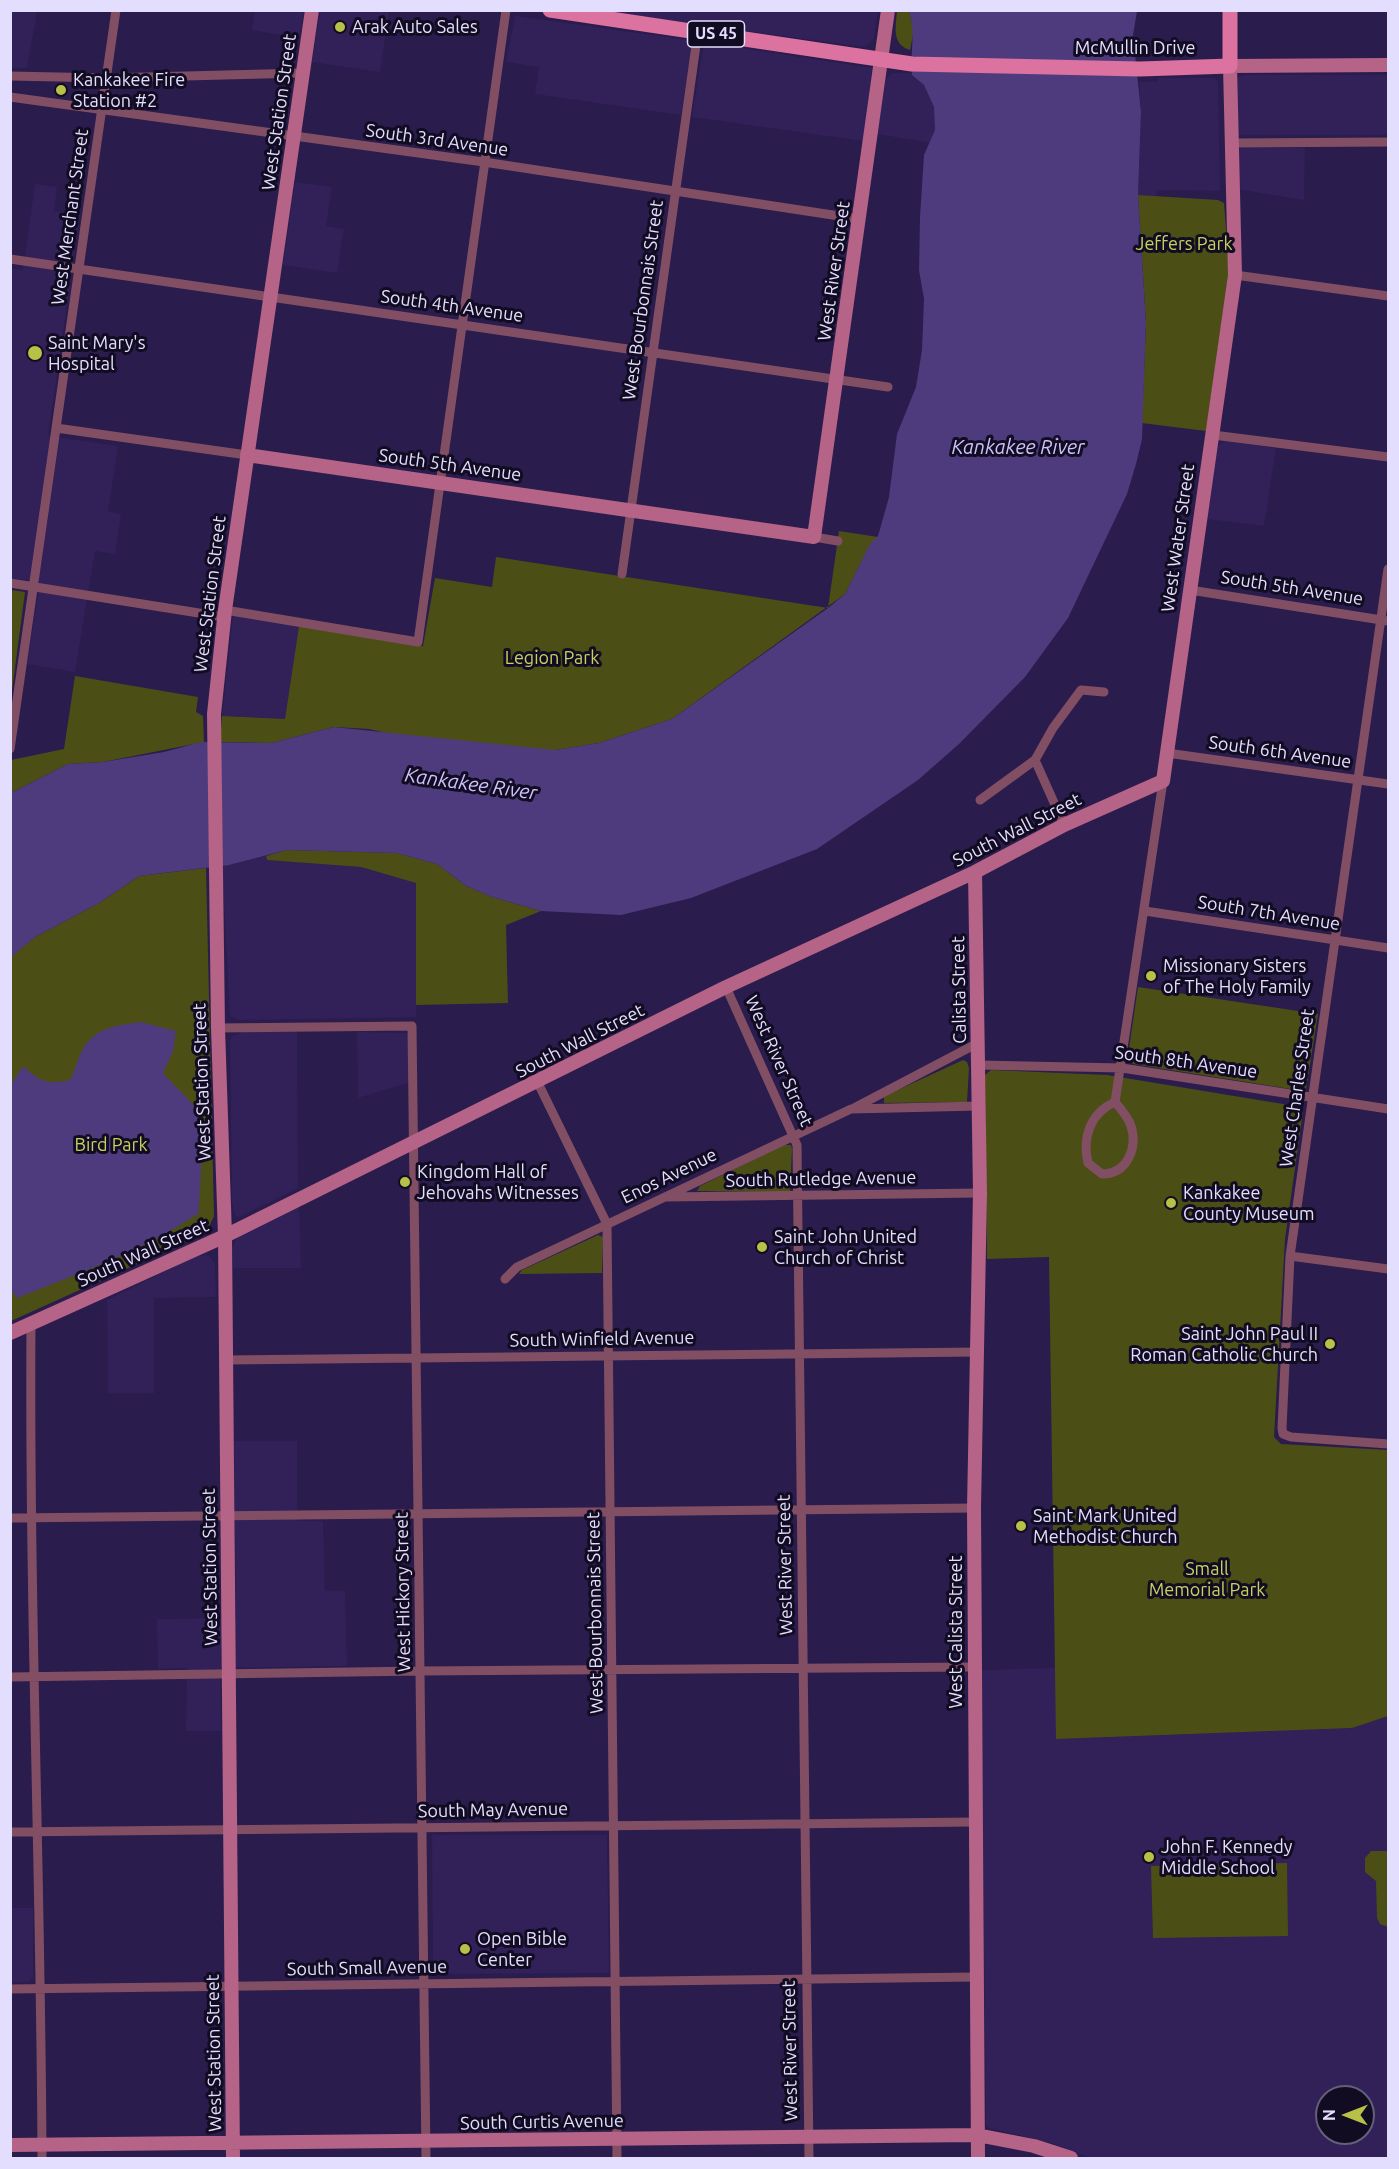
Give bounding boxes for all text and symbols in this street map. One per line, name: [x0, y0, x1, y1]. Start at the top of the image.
place label: Arak Auto Sales: [352, 16, 478, 38]
marker: Arak Auto Sales: [333, 20, 347, 34]
road number: US 45: [688, 21, 744, 47]
street label: West Station Street: [257, 32, 301, 192]
street label: McMullin Drive: [1075, 37, 1195, 59]
place label: Kankakee Fire Station #2: [73, 69, 185, 112]
marker: Kankakee Fire Station #2: [54, 83, 68, 97]
street label: South 3rd Avenue: [364, 119, 510, 161]
street label: West Merchant Street: [47, 128, 93, 306]
street label: West Bourbonnais Street: [618, 199, 668, 401]
street label: West River Street: [814, 200, 854, 342]
park label: Jeffers Park: [1136, 233, 1232, 255]
street label: South 4th Avenue: [379, 285, 525, 327]
place label: Saint Mary's Hospital: [48, 332, 145, 374]
marker: Saint Mary's Hospital: [26, 344, 44, 362]
water label: Kankakee River: [951, 435, 1085, 459]
street label: South 5th Avenue: [377, 444, 523, 486]
street label: West Water Street: [1157, 463, 1199, 613]
street label: West Station Street: [190, 514, 230, 674]
street label: South 5th Avenue: [1219, 566, 1365, 610]
park label: Legion Park: [505, 647, 599, 669]
street label: South 6th Avenue: [1207, 731, 1353, 773]
water label: Kankakee River: [403, 763, 539, 805]
street label: South Wall Street: [949, 788, 1085, 872]
street label: South 7th Avenue: [1196, 891, 1342, 935]
street label: Calista Street: [947, 936, 971, 1044]
place label: Missionary Sisters of The Holy Family: [1163, 955, 1311, 998]
marker: Missionary Sisters of The Holy Family: [1144, 969, 1158, 983]
street label: West River Street: [741, 992, 817, 1130]
street label: South Wall Street: [512, 999, 648, 1083]
street label: West Station Street: [188, 1003, 216, 1161]
street label: West Charles Street: [1275, 1007, 1319, 1169]
street label: South 8th Avenue: [1113, 1041, 1259, 1083]
park label: Bird Park: [74, 1134, 148, 1156]
street label: Enos Avenue: [618, 1144, 720, 1208]
place label: Kingdom Hall of Jehovahs Witnesses: [417, 1161, 579, 1204]
street label: South Rutledge Avenue: [726, 1167, 916, 1191]
marker: Kingdom Hall of Jehovahs Witnesses: [398, 1175, 412, 1189]
place label: Kankakee County Museum: [1183, 1182, 1314, 1224]
marker: Kankakee County Museum: [1164, 1196, 1178, 1210]
street label: South Wall Street: [74, 1214, 212, 1292]
place label: Saint John United Church of Christ: [774, 1226, 917, 1268]
marker: Saint John United Church of Christ: [755, 1240, 769, 1254]
place label: Saint John Paul II Roman Catholic Church: [1130, 1323, 1318, 1366]
street label: South Winfield Avenue: [510, 1327, 694, 1351]
marker: Saint John Paul II Roman Catholic Church: [1323, 1337, 1337, 1351]
street label: West Station Street: [198, 1488, 222, 1646]
street label: West River Street: [773, 1494, 797, 1636]
place label: Saint Mark United Methodist Church: [1033, 1505, 1177, 1547]
street label: West Hickory Street: [391, 1512, 415, 1672]
street label: West Bourbonnais Street: [582, 1512, 608, 1714]
marker: Saint Mark United Methodist Church: [1014, 1519, 1028, 1533]
street label: West Calista Street: [945, 1555, 967, 1709]
park label: Small Memorial Park: [1149, 1558, 1265, 1600]
street label: South May Avenue: [418, 1798, 568, 1822]
place label: John F. Kennedy Middle School: [1161, 1836, 1292, 1878]
marker: John F. Kennedy Middle School: [1142, 1850, 1156, 1864]
place label: Open Bible Center: [477, 1928, 567, 1970]
marker: Open Bible Center: [458, 1942, 472, 1956]
street label: South Small Avenue: [287, 1956, 447, 1980]
street label: West Station Street: [202, 1974, 226, 2132]
street label: West River Street: [778, 1980, 802, 2122]
north arrow: [1315, 2085, 1375, 2145]
text: N: [1320, 2109, 1338, 2121]
street label: South Curtis Avenue: [460, 2110, 624, 2134]

